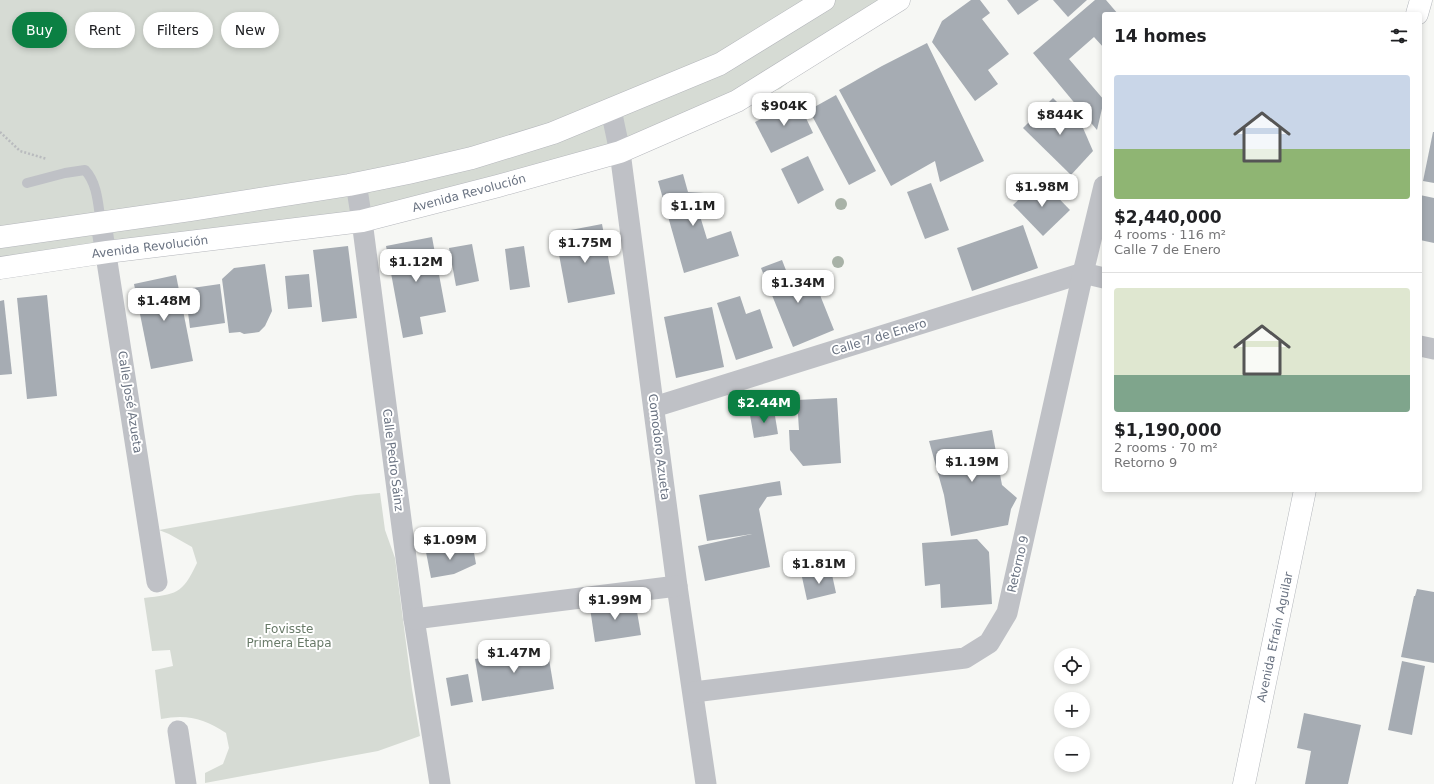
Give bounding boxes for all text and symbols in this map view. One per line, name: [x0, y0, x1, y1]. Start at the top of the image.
chip: Buy: [12, 12, 67, 48]
chip: Rent: [75, 12, 135, 48]
chip: Filters: [143, 12, 213, 48]
chip: New: [221, 12, 279, 48]
icon: filters: [1388, 25, 1410, 47]
text: 14 homes: [1114, 26, 1207, 46]
pin: $904K: [756, 93, 812, 127]
text: $904K: [761, 98, 807, 113]
icon: home: [1226, 101, 1298, 173]
pin: $844K: [1032, 102, 1088, 136]
text: $844K: [1037, 107, 1083, 122]
street label: Avenida Revolución: [411, 171, 527, 215]
pin: $1.98M: [1009, 174, 1075, 208]
text: $1.98M: [1015, 179, 1069, 194]
pin: $1.1M: [665, 193, 721, 227]
text: $1.1M: [670, 198, 716, 213]
text: $2,440,000: [1114, 207, 1222, 227]
text: 4 rooms · 116 m²: [1114, 227, 1226, 242]
pin: $1.75M: [552, 230, 618, 264]
street label: Avenida Revolución: [91, 233, 209, 261]
text: $1.75M: [558, 235, 612, 250]
text: Calle 7 de Enero: [1114, 242, 1221, 257]
pin: $1.12M: [383, 249, 449, 283]
text: $1.12M: [389, 254, 443, 269]
pin: $1.34M: [765, 270, 831, 304]
text: $1.34M: [771, 275, 825, 290]
pin: $1.48M: [131, 288, 197, 322]
text: $1.48M: [137, 293, 191, 308]
icon: home: [1226, 314, 1298, 386]
street label: Calle 7 de Enero: [830, 316, 928, 358]
street label: Calle José Azueta: [115, 350, 145, 454]
pin: $2.44M: [731, 390, 797, 424]
street label: Comodoro Azueta: [646, 393, 672, 501]
text: $2.44M: [737, 395, 791, 410]
street label: Calle Pedro Sáinz: [380, 408, 406, 512]
text: $1,190,000: [1114, 420, 1222, 440]
text: 2 rooms · 70 m²: [1114, 440, 1218, 455]
pin: $1.19M: [939, 449, 1005, 483]
text: $1.19M: [945, 454, 999, 469]
text: Retorno 9: [1114, 455, 1177, 470]
pin: $1.09M: [417, 527, 483, 561]
text: $1.09M: [423, 532, 477, 547]
street label: Retorno 9: [1005, 534, 1031, 594]
pin: $1.81M: [786, 551, 852, 585]
text: $1.81M: [792, 556, 846, 571]
street label: Avenida Efraín Aguilar: [1254, 570, 1296, 703]
pin: $1.99M: [582, 587, 648, 621]
text: $1.99M: [588, 592, 642, 607]
park label: Fovisste Primera Etapa: [246, 622, 332, 650]
pin: $1.47M: [481, 640, 547, 674]
text: $1.47M: [487, 645, 541, 660]
map controls: [1054, 648, 1090, 772]
button: locate: [1054, 648, 1090, 684]
button: +: [1054, 692, 1090, 728]
button: −: [1054, 736, 1090, 772]

